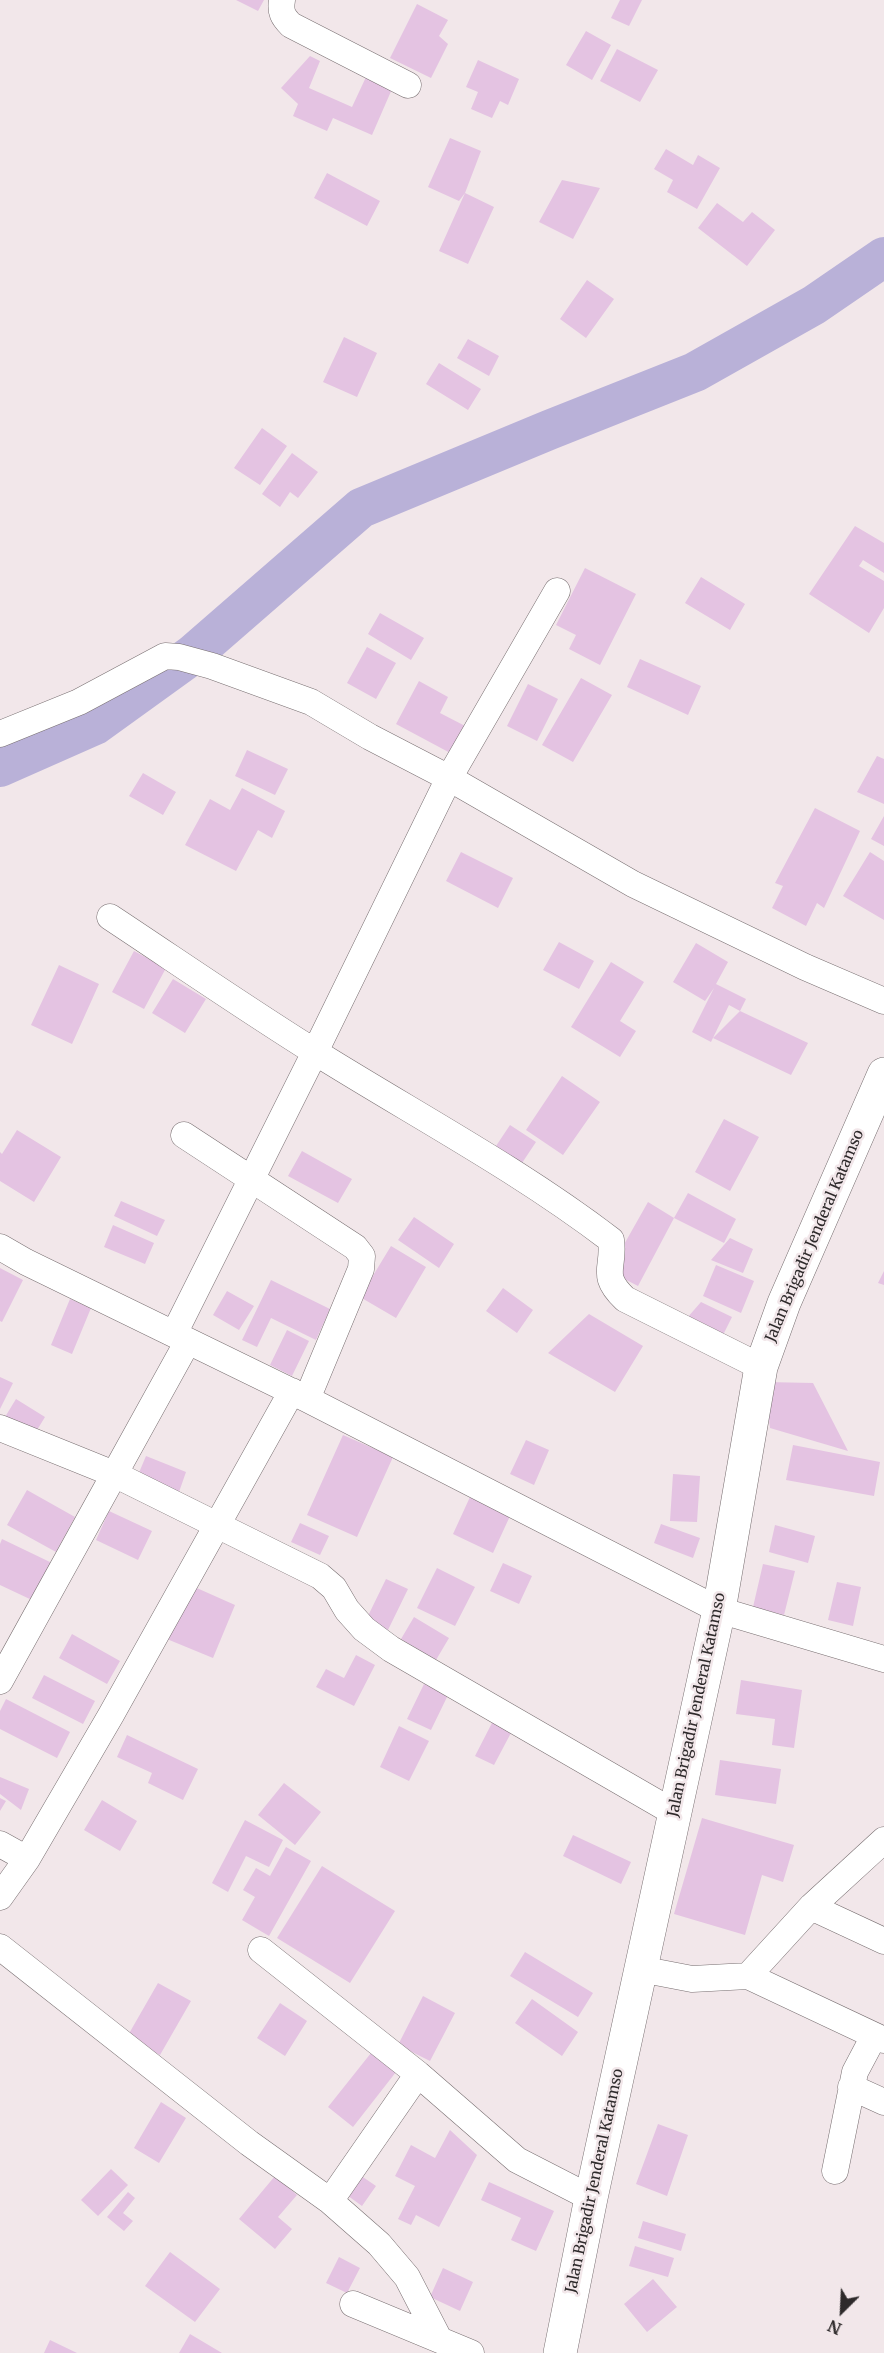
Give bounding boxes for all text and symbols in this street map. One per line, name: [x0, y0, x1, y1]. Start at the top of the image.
street label: Jalan Brigadir Jenderal Katamso: [762, 1127, 868, 1345]
street label: Jalan Brigadir Jenderal Katamso: [664, 1591, 730, 1819]
street label: Jalan Brigadir Jenderal Katamso: [562, 2067, 628, 2295]
north arrow: [812, 2281, 872, 2341]
text: N: [825, 2316, 845, 2339]

